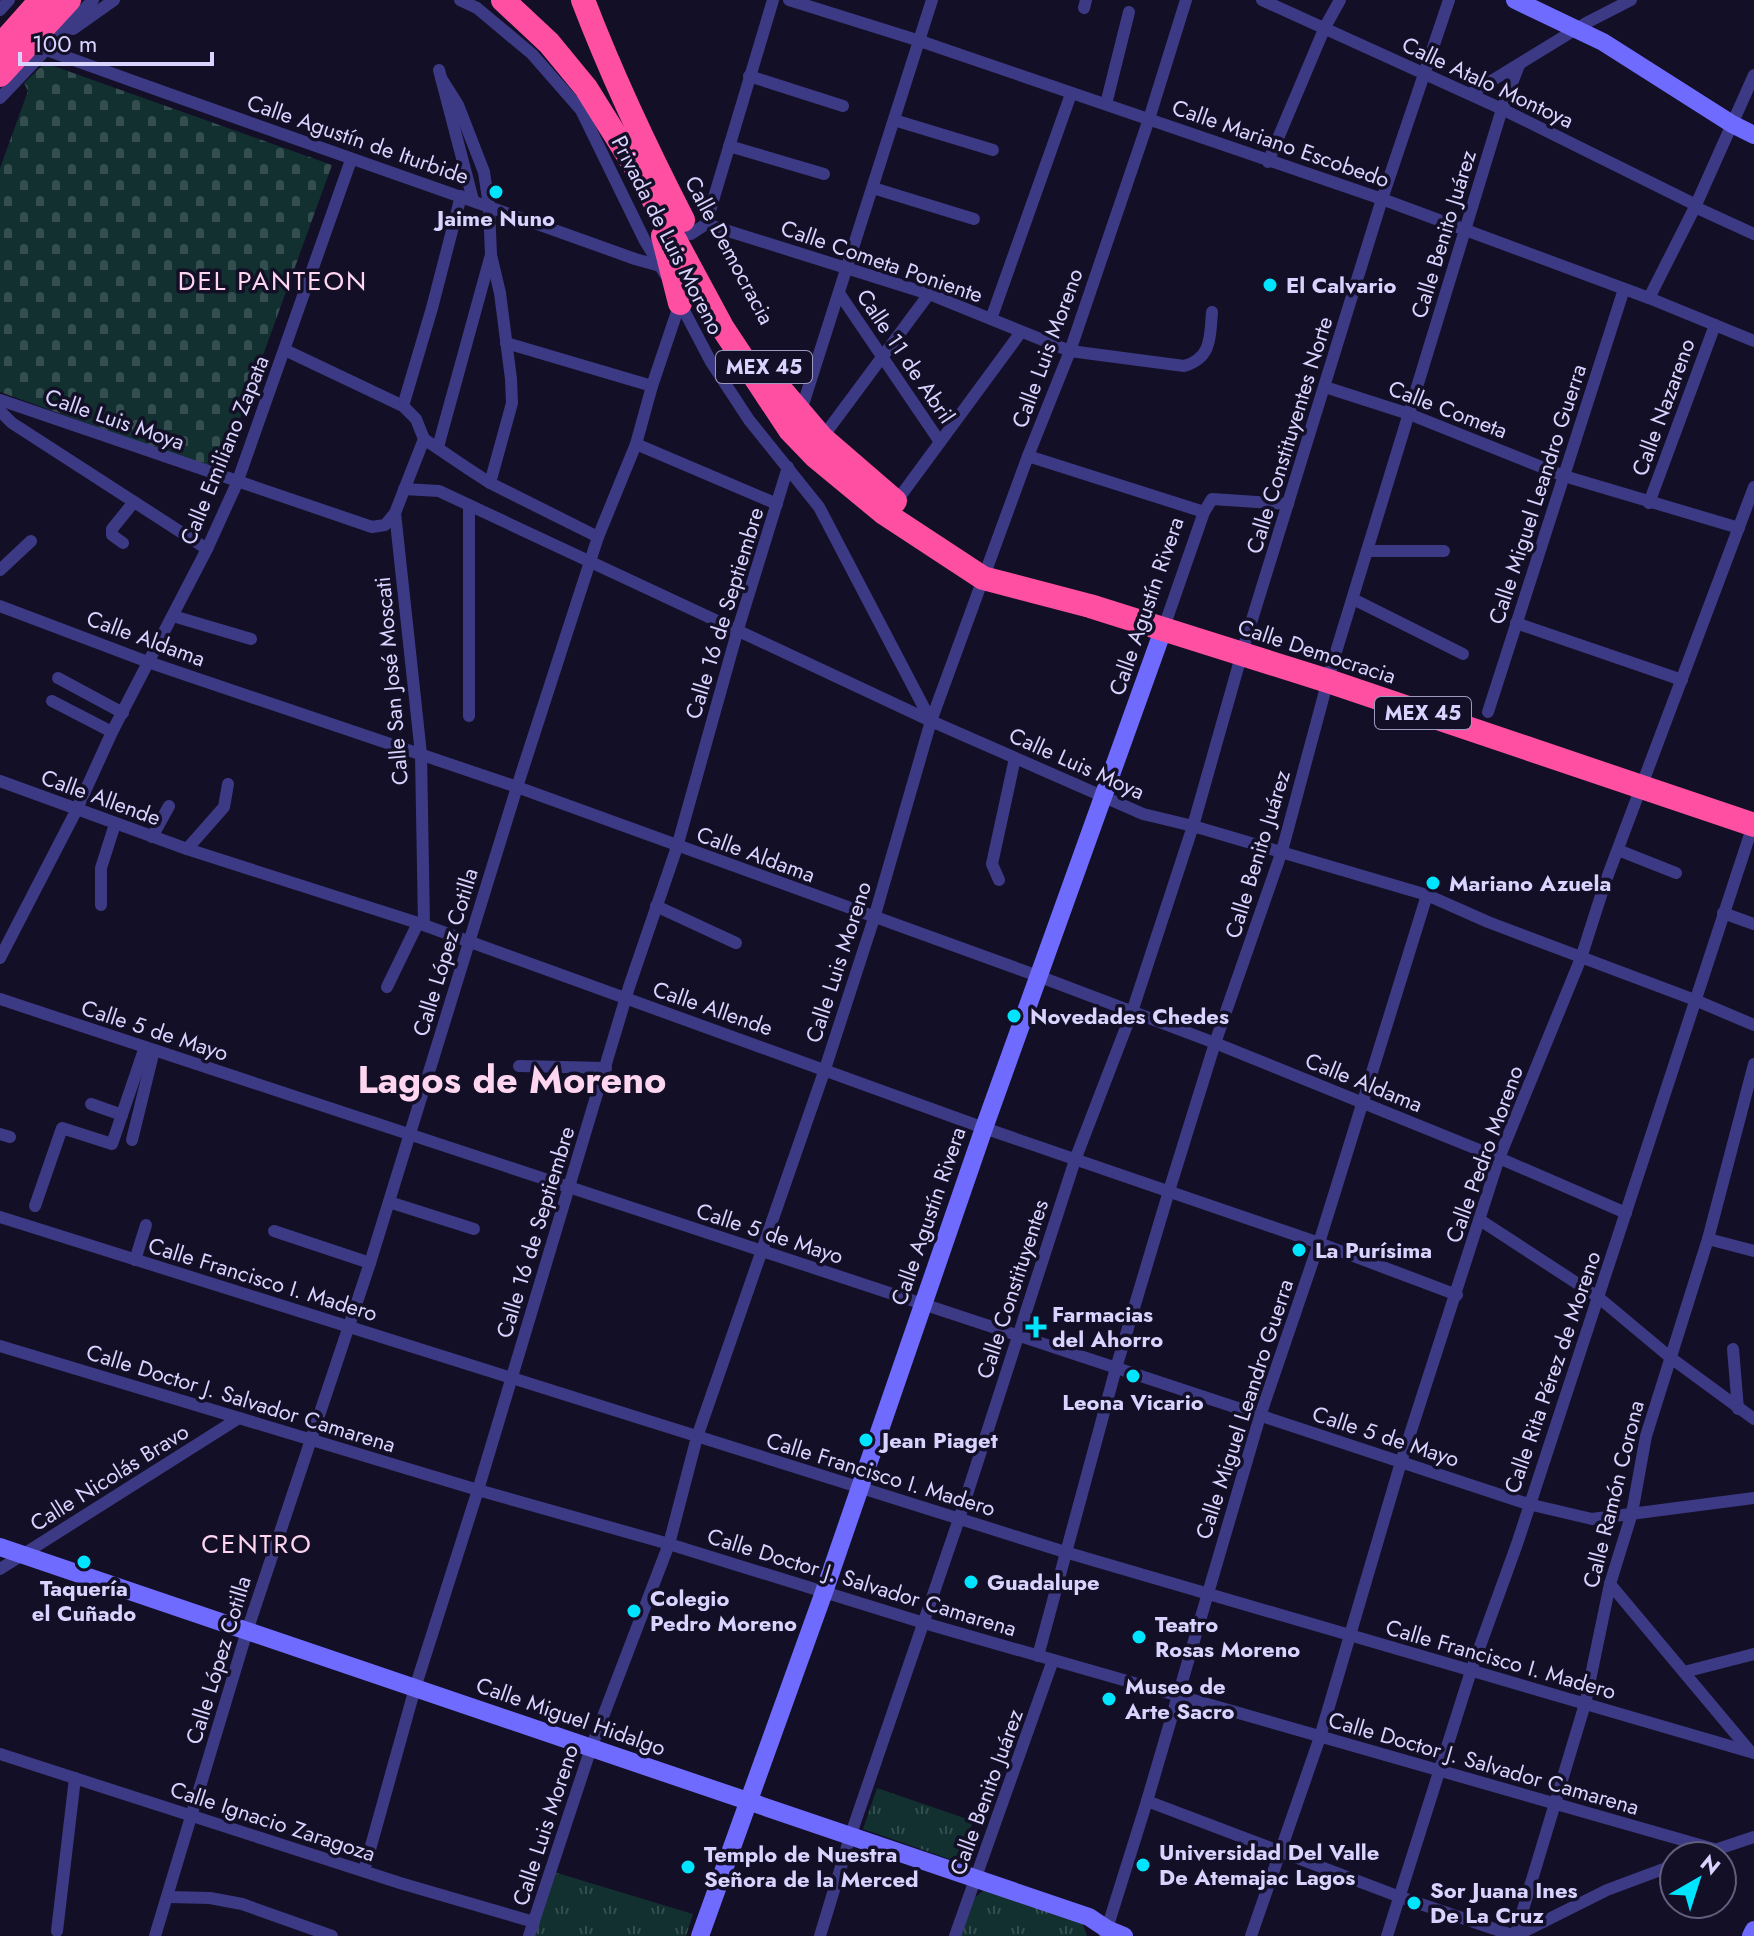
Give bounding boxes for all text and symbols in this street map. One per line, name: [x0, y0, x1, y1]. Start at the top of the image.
scale bar: [20, 16, 212, 66]
text: 100 m: [32, 26, 98, 61]
street label: Calle Atalo Montoya: [1397, 28, 1579, 136]
street label: Calle Agustín de Iturbide: [243, 86, 473, 192]
street label: Calle Mariano Escobedo: [1168, 91, 1394, 195]
street label: Privada de Luis Moreno: [604, 130, 732, 340]
street label: Calle Benito Juárez: [1402, 146, 1484, 322]
street label: Calle Democracia: [677, 170, 783, 330]
marker: Jaime Nuno: [487, 183, 505, 201]
place label: Jaime Nuno: [433, 202, 555, 234]
street label: Calle Cometa Poniente: [777, 211, 987, 311]
district label: DEL PANTEON: [178, 262, 368, 300]
street label: Calle Luis Moreno: [1003, 264, 1091, 432]
place label: El Calvario: [1286, 269, 1397, 301]
marker: El Calvario: [1261, 276, 1279, 294]
street label: Calle 11 de Abril: [849, 282, 963, 430]
street label: Calle Constituyentes Norte: [1238, 312, 1340, 558]
street label: Calle Nazareno: [1623, 334, 1703, 480]
street label: Calle Emiliano Zapata: [171, 350, 277, 550]
road number: MEX 45: [716, 351, 812, 383]
street label: Calle Miguel Leandro Guerra: [1480, 360, 1594, 628]
street label: Calle Cometa: [1384, 372, 1512, 446]
street label: Calle Luis Moya: [41, 380, 189, 458]
street label: Calle 16 de Septiembre: [677, 503, 771, 723]
street label: Calle Agustín Rivera: [1100, 512, 1192, 700]
street label: Calle San José Moscati: [366, 575, 416, 787]
street label: Calle Aldama: [82, 602, 210, 674]
street label: Calle Democracia: [1234, 610, 1400, 692]
road number: MEX 45: [1375, 697, 1471, 729]
street label: Calle Luis Moya: [1004, 719, 1150, 807]
street label: Calle Allende: [37, 761, 165, 833]
street label: Calle Benito Juárez: [1216, 766, 1298, 942]
street label: Calle Aldama: [692, 818, 820, 890]
street label: Calle López Cotilla: [404, 864, 486, 1040]
place label: Mariano Azuela: [1449, 867, 1611, 899]
marker: Mariano Azuela: [1424, 874, 1442, 892]
street label: Calle Luis Moreno: [797, 877, 879, 1047]
street label: Calle Allende: [649, 973, 777, 1043]
street label: Calle 5 de Mayo: [77, 991, 233, 1069]
place label: Novedades Chedes: [1030, 1000, 1229, 1032]
marker: Novedades Chedes: [1005, 1007, 1023, 1025]
street label: Calle Aldama: [1300, 1044, 1428, 1120]
district label: Lagos de Moreno: [358, 1052, 666, 1107]
street label: Calle Pedro Moreno: [1437, 1061, 1531, 1247]
street label: Calle 16 de Septiembre: [488, 1122, 582, 1342]
street label: Calle Agustín Rivera: [882, 1122, 974, 1310]
street label: Calle 5 de Mayo: [692, 1194, 848, 1272]
street label: Calle Constituyentes: [968, 1195, 1056, 1383]
street label: Calle Francisco I. Madero: [144, 1229, 382, 1329]
place label: La Purísima: [1315, 1234, 1432, 1266]
marker: La Purísima: [1290, 1241, 1308, 1259]
street label: Calle Rita Pérez de Moreno: [1495, 1247, 1609, 1497]
street label: Calle Miguel Leandro Guerra: [1187, 1275, 1301, 1543]
place label: Farmacias del Ahorro: [1052, 1298, 1163, 1355]
marker: Farmacias del Ahorro: [1027, 1318, 1045, 1336]
street label: Calle Doctor J. Salvador Camarena: [82, 1336, 400, 1460]
marker: Leona Vicario: [1124, 1367, 1142, 1385]
place label: Leona Vicario: [1062, 1386, 1204, 1418]
street label: Calle 5 de Mayo: [1308, 1397, 1464, 1475]
street label: Calle Ramón Corona: [1574, 1397, 1652, 1591]
street label: Calle Nicolás Bravo: [23, 1415, 195, 1539]
street label: Calle Francisco I. Madero: [762, 1424, 1000, 1524]
place label: Jean Piaget: [878, 1424, 998, 1456]
marker: Jean Piaget: [857, 1431, 875, 1449]
street label: Calle Doctor J. Salvador Camarena: [703, 1520, 1021, 1644]
district label: CENTRO: [201, 1525, 313, 1563]
marker: Taquería el Cuñado: [75, 1553, 93, 1571]
place label: Guadalupe: [987, 1566, 1100, 1598]
place label: Taquería el Cuñado: [32, 1572, 136, 1629]
street label: Calle López Cotilla: [177, 1572, 259, 1748]
marker: Guadalupe: [962, 1573, 980, 1591]
place label: Colegio Pedro Moreno: [650, 1582, 797, 1639]
marker: Colegio Pedro Moreno: [625, 1602, 643, 1620]
place label: Teatro Rosas Moreno: [1155, 1608, 1300, 1665]
street label: Calle Francisco I. Madero: [1382, 1611, 1620, 1707]
marker: Teatro Rosas Moreno: [1130, 1628, 1148, 1646]
street label: Calle Miguel Hidalgo: [472, 1669, 670, 1763]
place label: Museo de Arte Sacro: [1124, 1670, 1235, 1727]
marker: Museo de Arte Sacro: [1100, 1690, 1118, 1708]
street label: Calle Doctor J. Salvador Camarena: [1325, 1703, 1643, 1823]
street label: Calle Benito Juárez: [941, 1705, 1031, 1879]
street label: Calle Luis Moreno: [504, 1740, 586, 1910]
street label: Calle Ignacio Zaragoza: [166, 1773, 380, 1869]
place label: Universidad Del Valle De Atemajac Lagos: [1159, 1836, 1379, 1893]
place label: Templo de Nuestra Señora de la Merced: [704, 1838, 919, 1895]
north arrow: [1658, 1840, 1738, 1920]
text: N: [1694, 1847, 1727, 1882]
marker: Universidad Del Valle De Atemajac Lagos: [1134, 1856, 1152, 1874]
marker: Templo de Nuestra Señora de la Merced: [679, 1858, 697, 1876]
place label: Sor Juana Ines De La Cruz: [1430, 1874, 1578, 1931]
marker: Sor Juana Ines De La Cruz: [1405, 1894, 1423, 1912]

